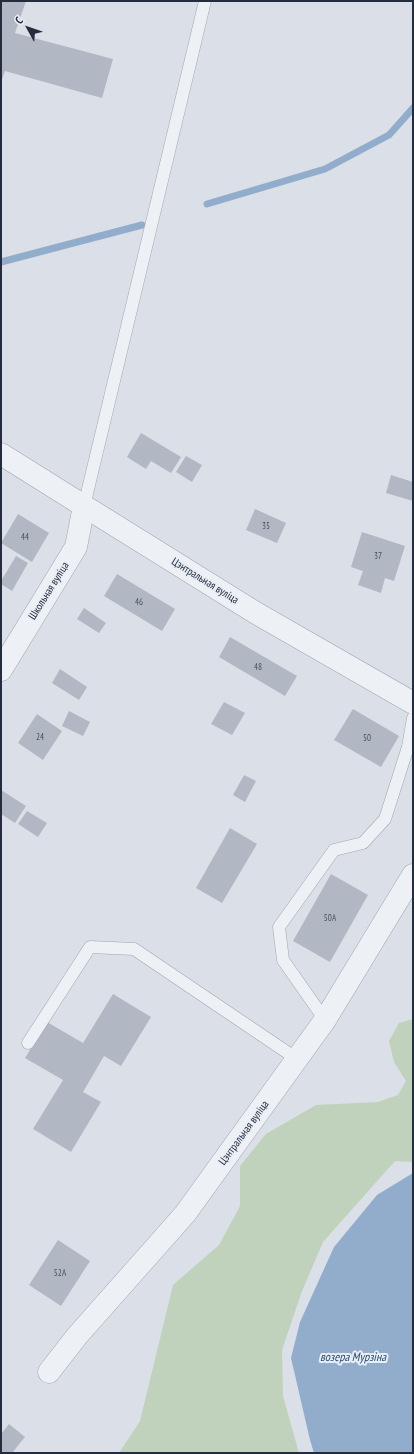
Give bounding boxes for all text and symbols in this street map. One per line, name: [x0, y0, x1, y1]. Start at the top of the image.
north arrow: [8, 8, 48, 48]
text: С: [12, 14, 26, 27]
house number: 35: [262, 521, 270, 531]
house number: 44: [21, 532, 29, 542]
house number: 37: [374, 551, 382, 561]
street label: Цэнтральная вуліца: [169, 555, 241, 607]
street label: Школьная вуліца: [26, 560, 72, 622]
house number: 46: [135, 597, 143, 607]
house number: 48: [254, 662, 262, 672]
house number: 24: [36, 732, 44, 742]
house number: 50: [363, 733, 371, 743]
house number: 50А: [324, 913, 336, 923]
street label: Цэнтральная вуліца: [216, 1098, 272, 1168]
house number: 52А: [54, 1268, 66, 1278]
water label: возера Мурзіна: [320, 1351, 386, 1365]

